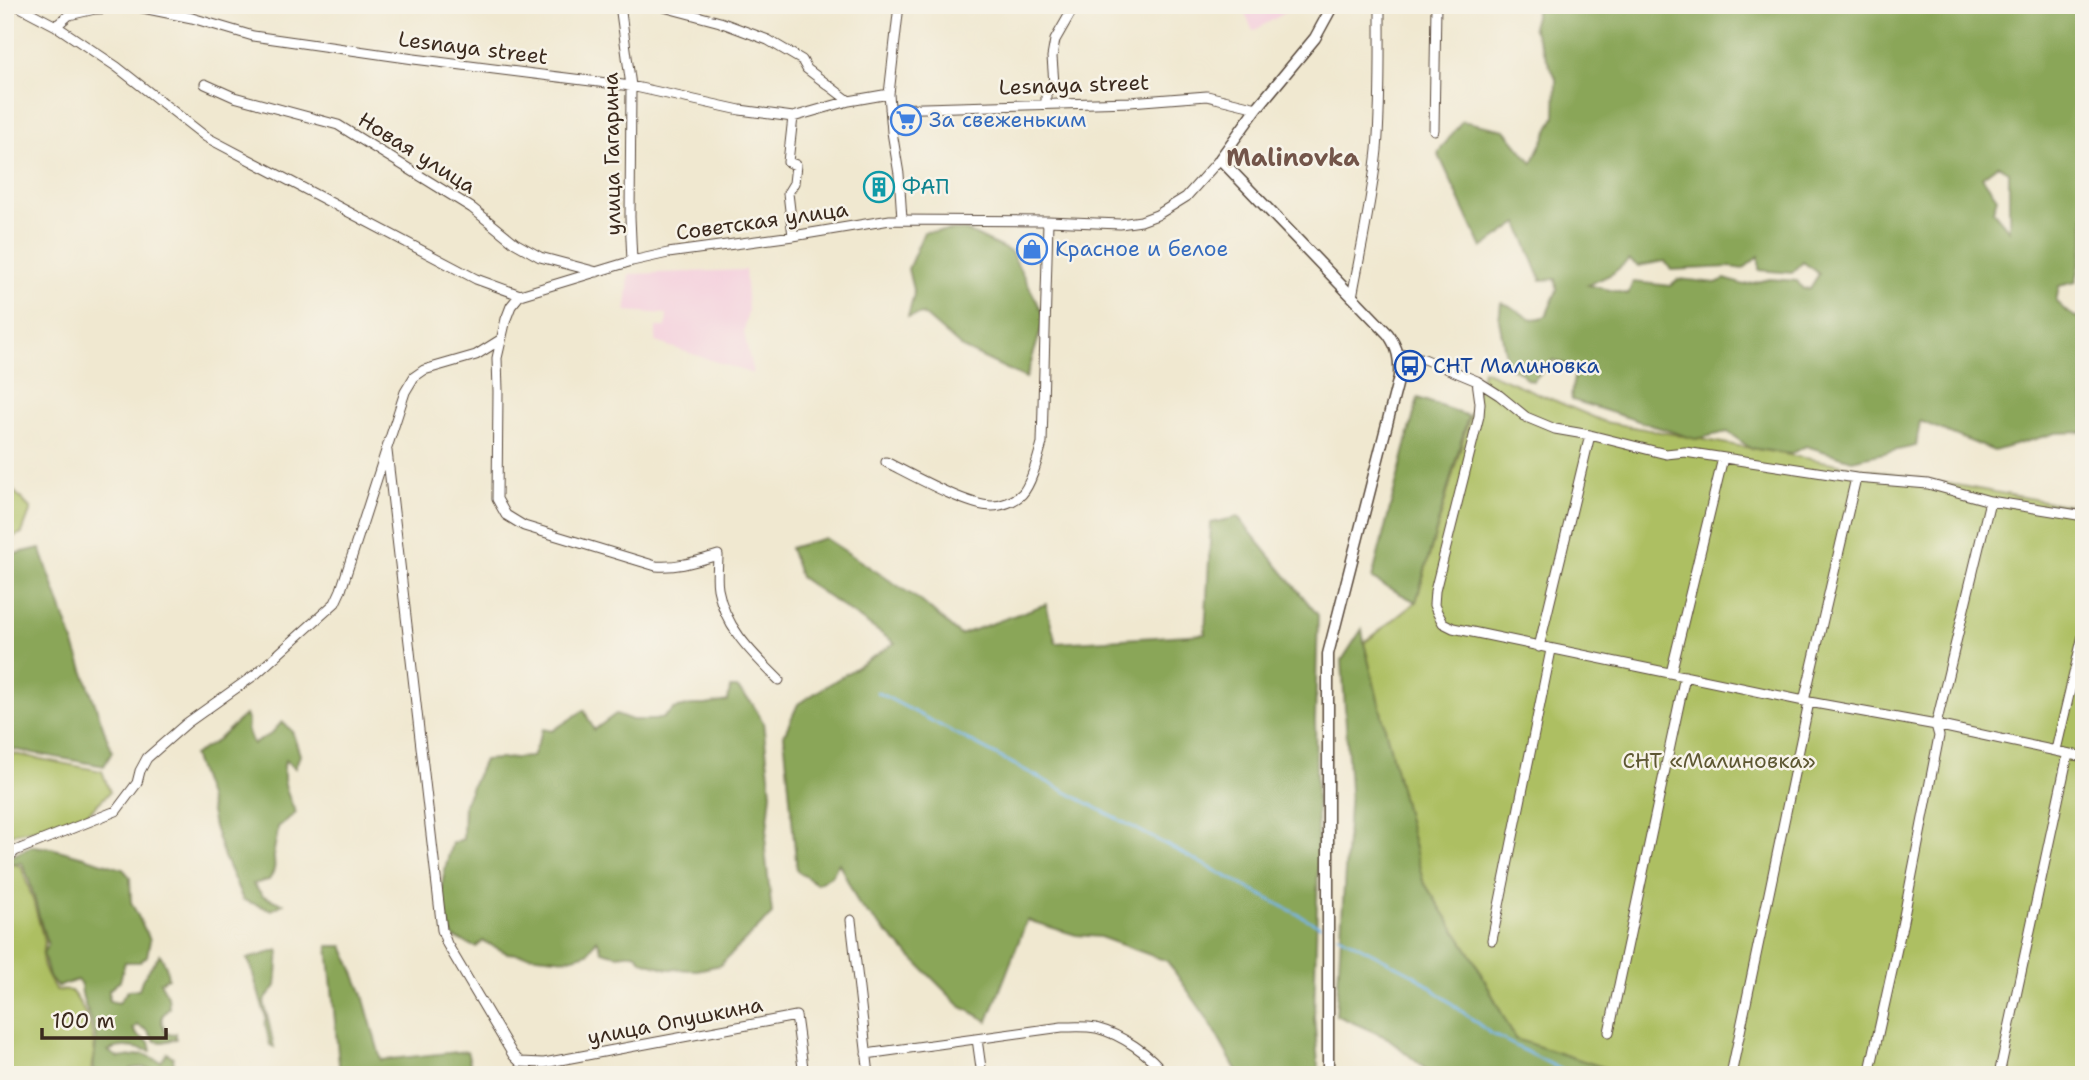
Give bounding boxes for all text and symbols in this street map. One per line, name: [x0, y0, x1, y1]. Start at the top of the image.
street label: Lesnaya street: [397, 25, 549, 71]
street label: Lesnaya street: [998, 68, 1150, 102]
street label: улица Гагарина: [597, 72, 627, 236]
supermarket icon: За свеженьким: [889, 103, 923, 137]
street label: Новая улица: [353, 106, 481, 200]
place label: За свеженьким: [929, 106, 1086, 134]
district label: Malinovka: [1226, 142, 1360, 174]
building icon: ФАП: [862, 170, 896, 204]
place label: ФАП: [902, 173, 949, 201]
street label: Советская улица: [674, 195, 850, 247]
shop icon: Красное и белое: [1015, 232, 1049, 266]
place label: Красное и белое: [1055, 235, 1228, 263]
bus stop icon: СНТ Малиновка: [1393, 349, 1427, 383]
place label: СНТ Малиновка: [1433, 352, 1600, 380]
park label: СНТ «Малиновка»: [1622, 747, 1816, 775]
street label: улица Опушкина: [585, 990, 765, 1052]
scale bar: [42, 996, 166, 1040]
text: 100 m: [52, 1007, 115, 1035]

